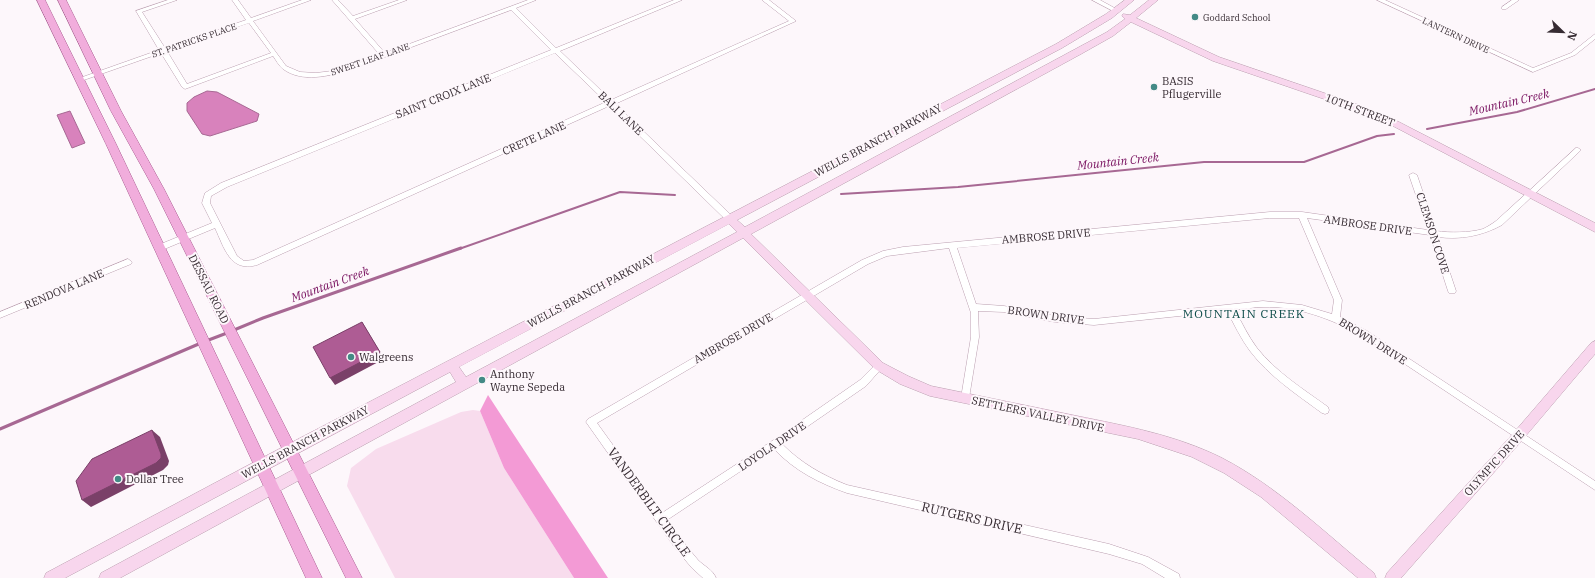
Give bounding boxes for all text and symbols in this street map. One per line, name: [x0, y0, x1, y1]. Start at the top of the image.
marker: Goddard School: [1190, 12, 1200, 22]
place label: Goddard School: [1203, 12, 1271, 23]
north arrow: [1543, 12, 1583, 52]
street label: LANTERN DRIVE: [1421, 15, 1491, 55]
street label: ST. PATRICKS PLACE: [150, 20, 238, 60]
text: N: [1564, 29, 1580, 43]
street label: SWEET LEAF LANE: [329, 40, 411, 78]
street label: SAINT CROIX LANE: [393, 70, 493, 122]
place label: BASIS Pflugerville: [1162, 74, 1222, 101]
marker: BASIS Pflugerville: [1149, 82, 1159, 92]
water label: Mountain Creek: [1466, 85, 1551, 119]
street label: BALI LANE: [595, 88, 647, 138]
street label: 10TH STREET: [1323, 90, 1397, 130]
street label: WELLS BRANCH PARKWAY: [812, 100, 944, 180]
street label: CRETE LANE: [500, 118, 568, 158]
water label: Mountain Creek: [1075, 149, 1160, 173]
street label: CLEMSON COVE: [1413, 191, 1453, 275]
street label: AMBROSE DRIVE: [1323, 212, 1413, 238]
street label: AMBROSE DRIVE: [1001, 225, 1091, 247]
street label: WELLS BRANCH PARKWAY: [525, 251, 657, 331]
street label: DESSAU ROAD: [186, 252, 233, 326]
water label: Mountain Creek: [288, 263, 372, 305]
street label: RENDOVA LANE: [22, 266, 106, 312]
street label: BROWN DRIVE: [1007, 303, 1085, 327]
district label: MOUNTAIN CREEK: [1183, 306, 1305, 321]
street label: AMBROSE DRIVE: [691, 310, 775, 366]
street label: BROWN DRIVE: [1336, 315, 1410, 367]
place label: Walgreens: [359, 350, 413, 364]
marker: Walgreens: [346, 352, 356, 362]
place label: Anthony Wayne Sepeda: [490, 367, 565, 394]
marker: Anthony Wayne Sepeda: [477, 375, 487, 385]
street label: SETTLERS VALLEY DRIVE: [970, 393, 1106, 435]
street label: WELLS BRANCH PARKWAY: [239, 402, 371, 482]
street label: LOYOLA DRIVE: [736, 418, 808, 474]
street label: OLYMPIC DRIVE: [1461, 427, 1527, 499]
street label: VANDERBILT CIRCLE: [604, 444, 694, 560]
place label: Dollar Tree: [126, 472, 184, 486]
marker: Dollar Tree: [113, 474, 123, 484]
street label: RUTGERS DRIVE: [920, 498, 1024, 538]

